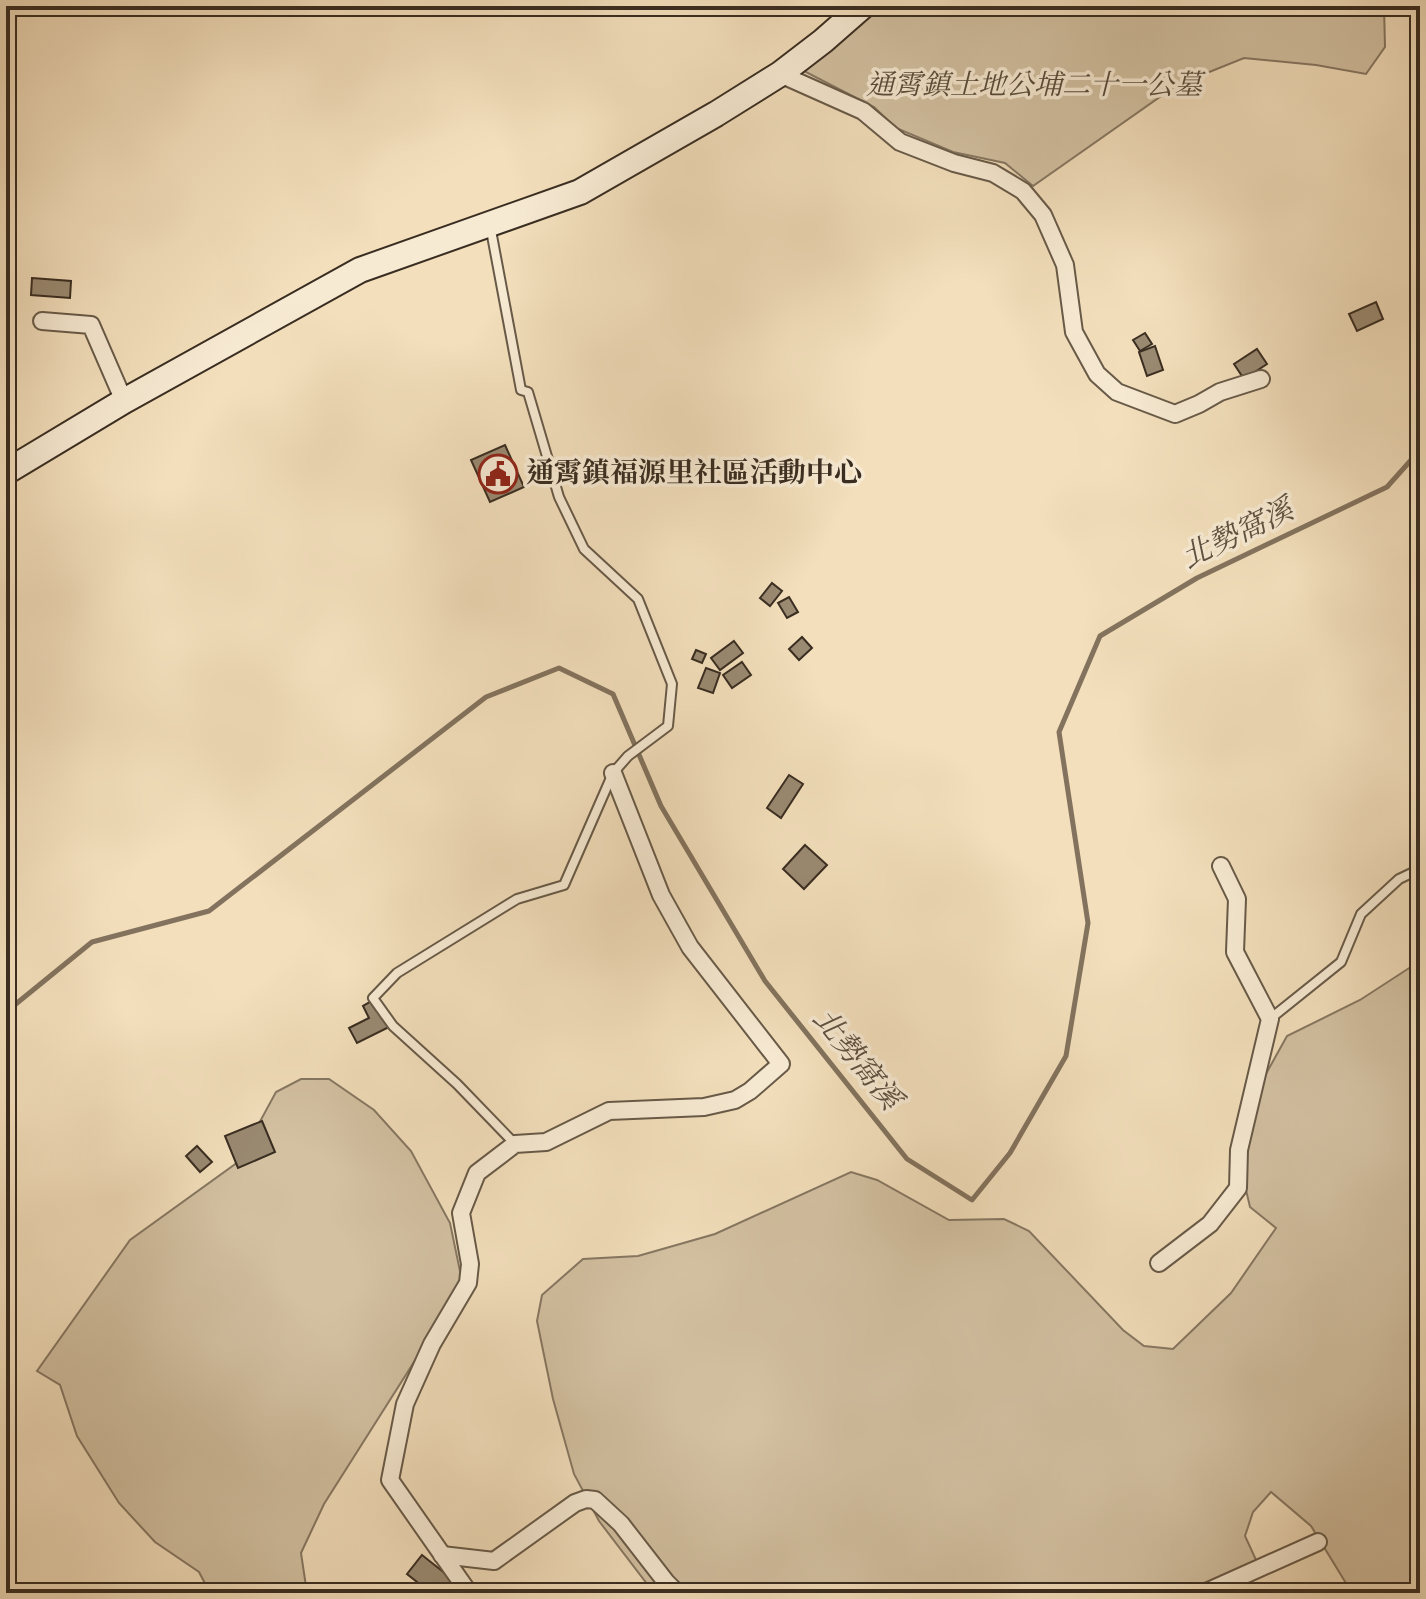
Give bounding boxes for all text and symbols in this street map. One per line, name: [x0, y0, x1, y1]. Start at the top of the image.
park label: 通霄鎮土地公埔二十一公墓: [866, 69, 1206, 104]
public building icon: 通霄鎮福源里社區活動中心: [477, 453, 519, 495]
place label: 通霄鎮福源里社區活動中心: [526, 457, 862, 492]
water label: 北勢窩溪: [1176, 490, 1303, 578]
water label: 北勢窩溪: [803, 1001, 910, 1121]

